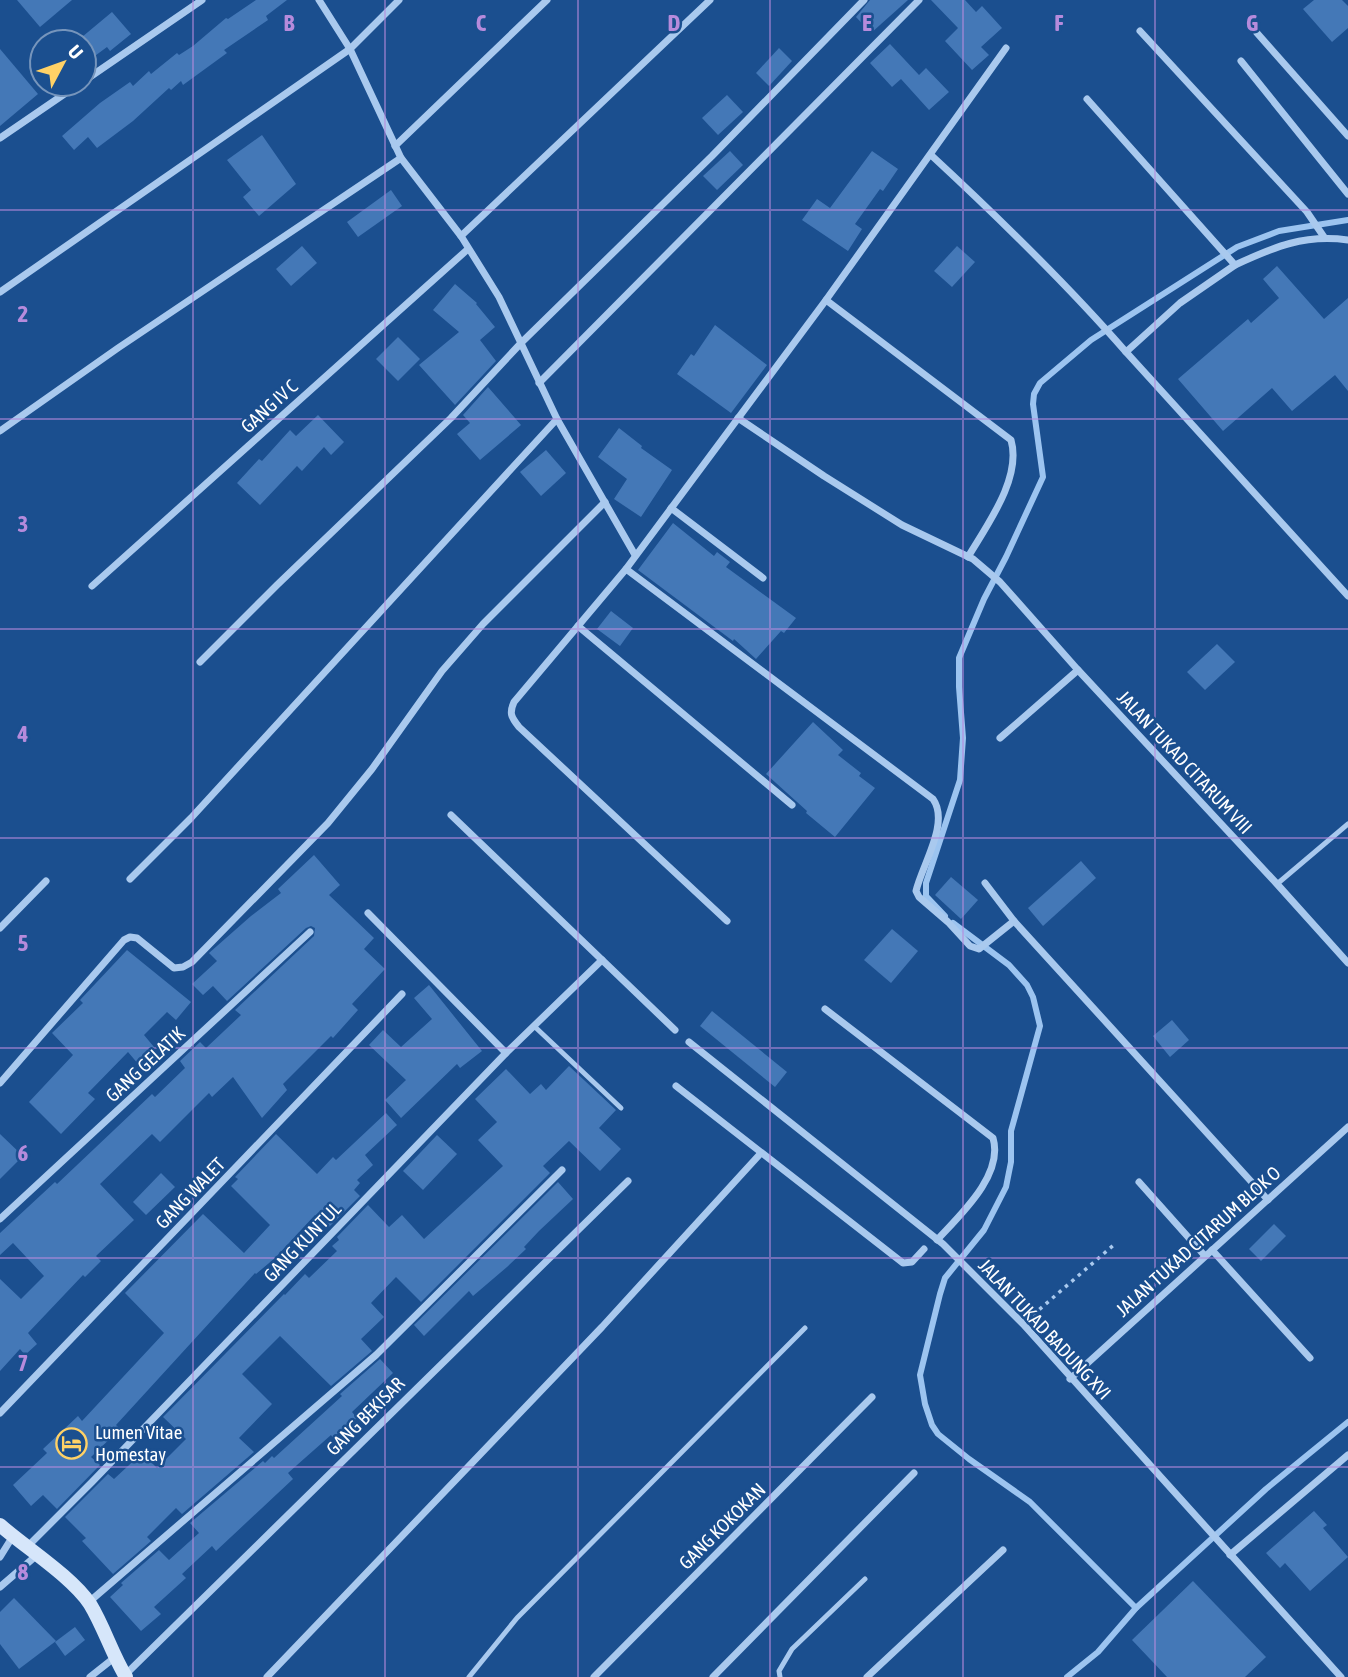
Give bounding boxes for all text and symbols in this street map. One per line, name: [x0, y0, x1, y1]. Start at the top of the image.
text: B: [284, 10, 295, 36]
text: C: [476, 10, 487, 36]
text: D: [668, 10, 681, 36]
text: E: [862, 10, 872, 36]
text: F: [1054, 10, 1064, 36]
text: G: [1246, 10, 1258, 36]
north arrow: [28, 28, 98, 98]
text: U: [64, 40, 88, 63]
text: 2: [18, 301, 28, 327]
street label: GANG IV C: [236, 375, 302, 437]
text: 3: [18, 511, 28, 537]
street label: JALAN TUKAD CITARUM VIII: [1113, 686, 1257, 838]
text: 4: [17, 721, 29, 747]
text: 5: [18, 930, 29, 956]
street label: GANG GELATIK: [101, 1021, 190, 1106]
text: 6: [18, 1140, 29, 1166]
street label: GANG WALET: [151, 1153, 230, 1233]
street label: JALAN TUKAD CITARUM BLOK O: [1111, 1161, 1285, 1321]
street label: GANG KUNTUL: [259, 1197, 346, 1286]
street label: JALAN TUKAD BADUNG XVI: [974, 1254, 1116, 1404]
text: 7: [18, 1350, 28, 1376]
street label: GANG BEKISAR: [321, 1372, 409, 1460]
place label: Lumen Vitae Homestay: [95, 1421, 182, 1465]
hotel icon: Lumen Vitae Homestay: [55, 1426, 89, 1460]
street label: GANG KOKOKAN: [674, 1478, 770, 1574]
text: 8: [18, 1559, 29, 1585]

